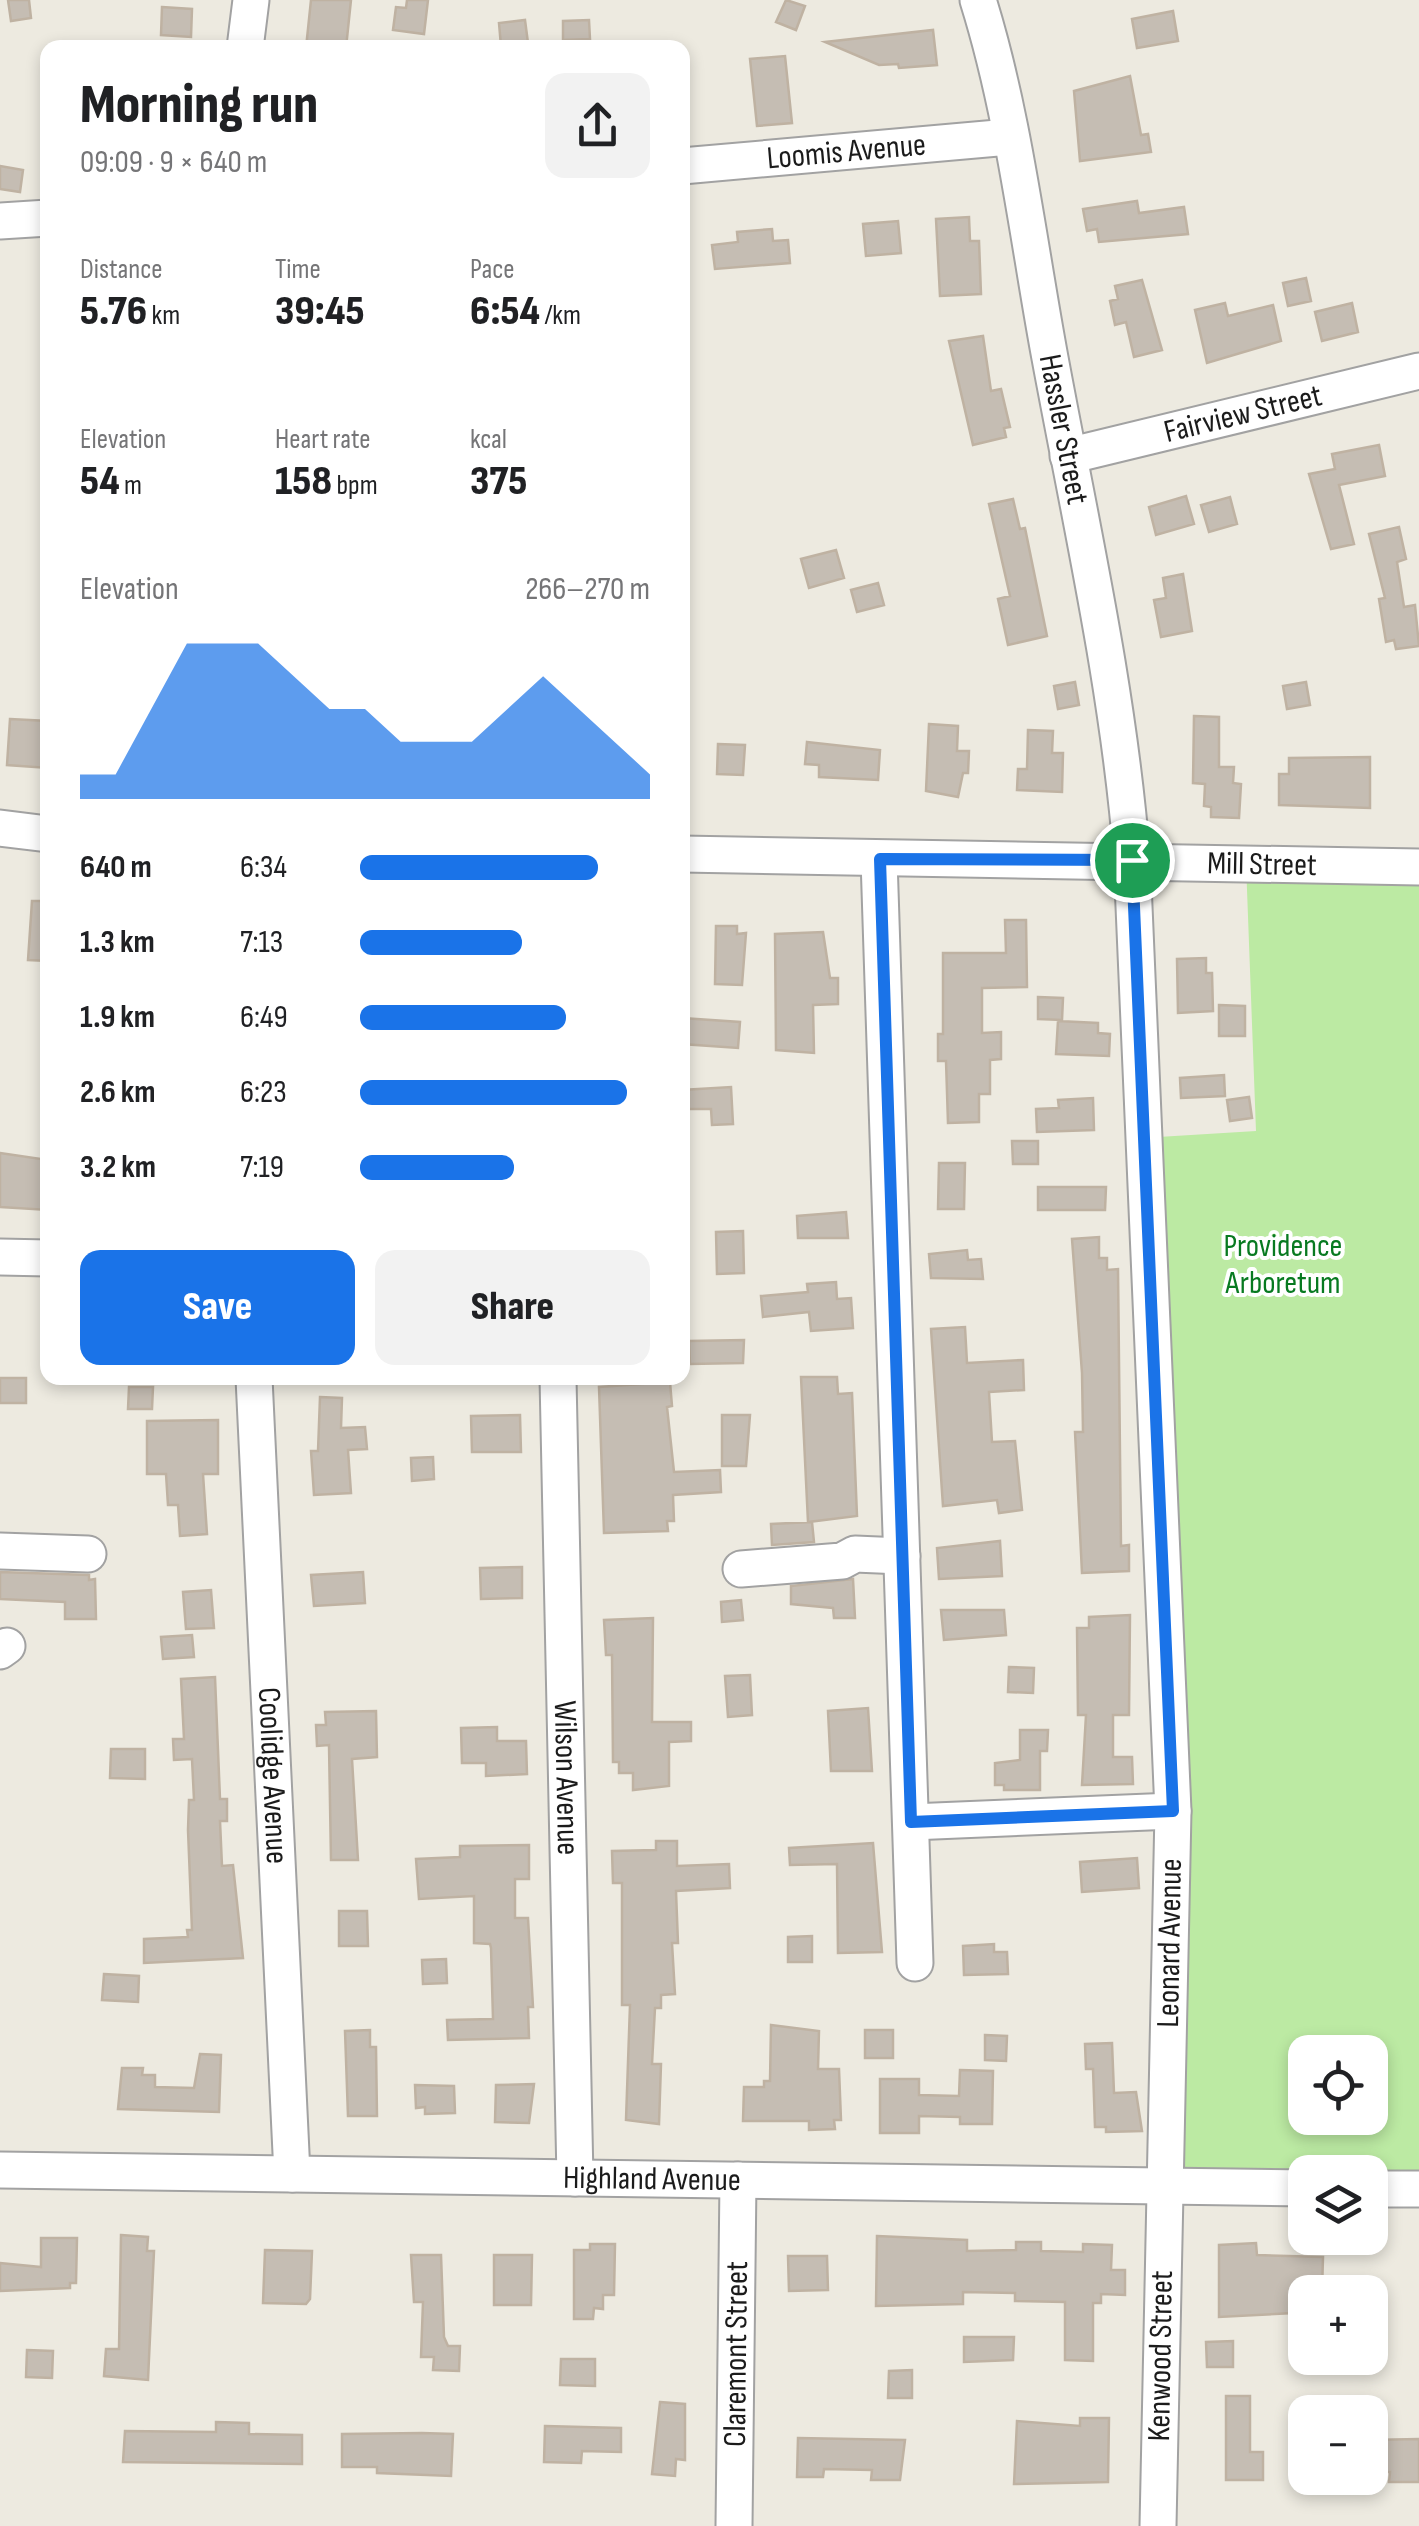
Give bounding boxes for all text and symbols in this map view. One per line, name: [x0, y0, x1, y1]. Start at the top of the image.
text: Morning run: [80, 72, 318, 139]
button: share: [545, 73, 650, 178]
street label: Loomis Avenue: [765, 125, 927, 178]
text: 09:09 · 9 × 640 m: [80, 143, 267, 182]
text: Distance: [80, 253, 163, 286]
text: Time: [275, 253, 321, 286]
text: Pace: [470, 253, 515, 286]
text: 5.76: [80, 286, 147, 337]
text: 39:45: [275, 286, 365, 337]
text: 6:54: [470, 286, 540, 337]
text: km: [147, 299, 180, 332]
text: /km: [540, 299, 581, 332]
street label: Hassler Street: [1030, 351, 1097, 508]
street label: Fairview Street: [1160, 376, 1326, 452]
text: Elevation: [80, 423, 166, 456]
text: Heart rate: [275, 423, 371, 456]
text: kcal: [470, 423, 507, 456]
text: 54: [80, 456, 120, 507]
text: 158: [275, 456, 332, 507]
text: 375: [470, 456, 527, 507]
text: m: [120, 469, 142, 502]
text: bpm: [332, 469, 378, 502]
text: Elevation: [80, 570, 179, 609]
text: 266–270 m: [525, 570, 650, 609]
pin: [1090, 818, 1175, 903]
icon: arrive: [1105, 833, 1160, 888]
street label: Mill Street: [1207, 844, 1317, 885]
text: 640 m: [80, 848, 152, 887]
text: 6:34: [240, 848, 287, 887]
text: 1.3 km: [80, 923, 155, 962]
text: 7:13: [240, 923, 283, 962]
text: 1.9 km: [80, 998, 155, 1037]
text: 6:49: [240, 998, 288, 1037]
text: 2.6 km: [80, 1073, 155, 1112]
text: 6:23: [240, 1073, 287, 1112]
text: 3.2 km: [80, 1148, 156, 1187]
text: 7:19: [240, 1148, 284, 1187]
park label: Providence Arboretum: [1224, 1227, 1342, 1303]
button: Save: [80, 1250, 355, 1365]
button: Share: [375, 1250, 650, 1365]
street label: Coolidge Avenue: [249, 1686, 297, 1865]
street label: Wilson Avenue: [545, 1700, 588, 1856]
street label: Leonard Avenue: [1149, 1858, 1191, 2028]
map controls: [1288, 2035, 1388, 2495]
button: locate: [1288, 2035, 1388, 2135]
button: layers: [1288, 2155, 1388, 2255]
street label: Highland Avenue: [563, 2158, 741, 2200]
street label: Claremont Street: [715, 2261, 757, 2447]
street label: Kenwood Street: [1140, 2270, 1182, 2442]
button: +: [1288, 2275, 1388, 2375]
button: −: [1288, 2395, 1388, 2495]

